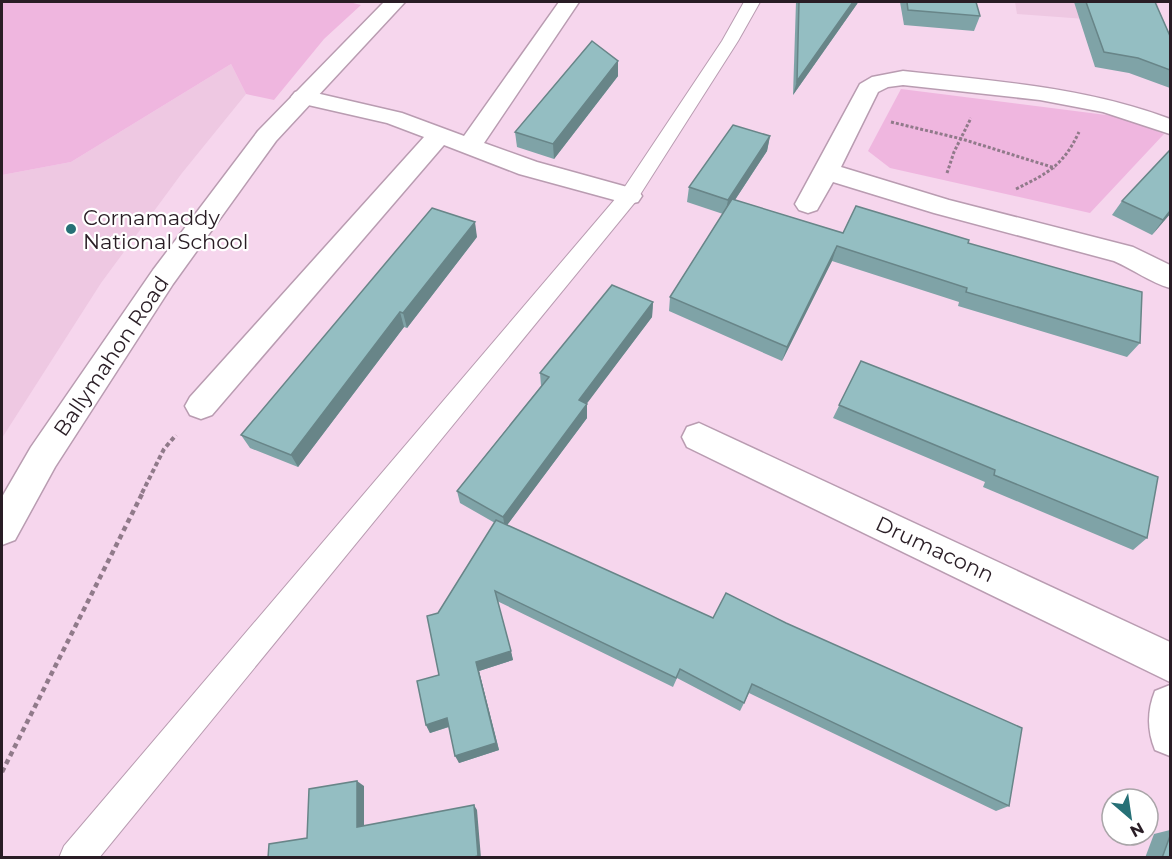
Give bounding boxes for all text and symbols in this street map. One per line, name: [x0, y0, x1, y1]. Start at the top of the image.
place label: Cornamaddy National School: [83, 205, 248, 254]
marker: Cornamaddy National School: [64, 222, 78, 236]
street label: Ballymahon Road: [48, 271, 174, 441]
street label: Drumaconn: [872, 511, 998, 587]
north arrow: [1100, 787, 1160, 847]
text: N: [1127, 818, 1147, 841]

